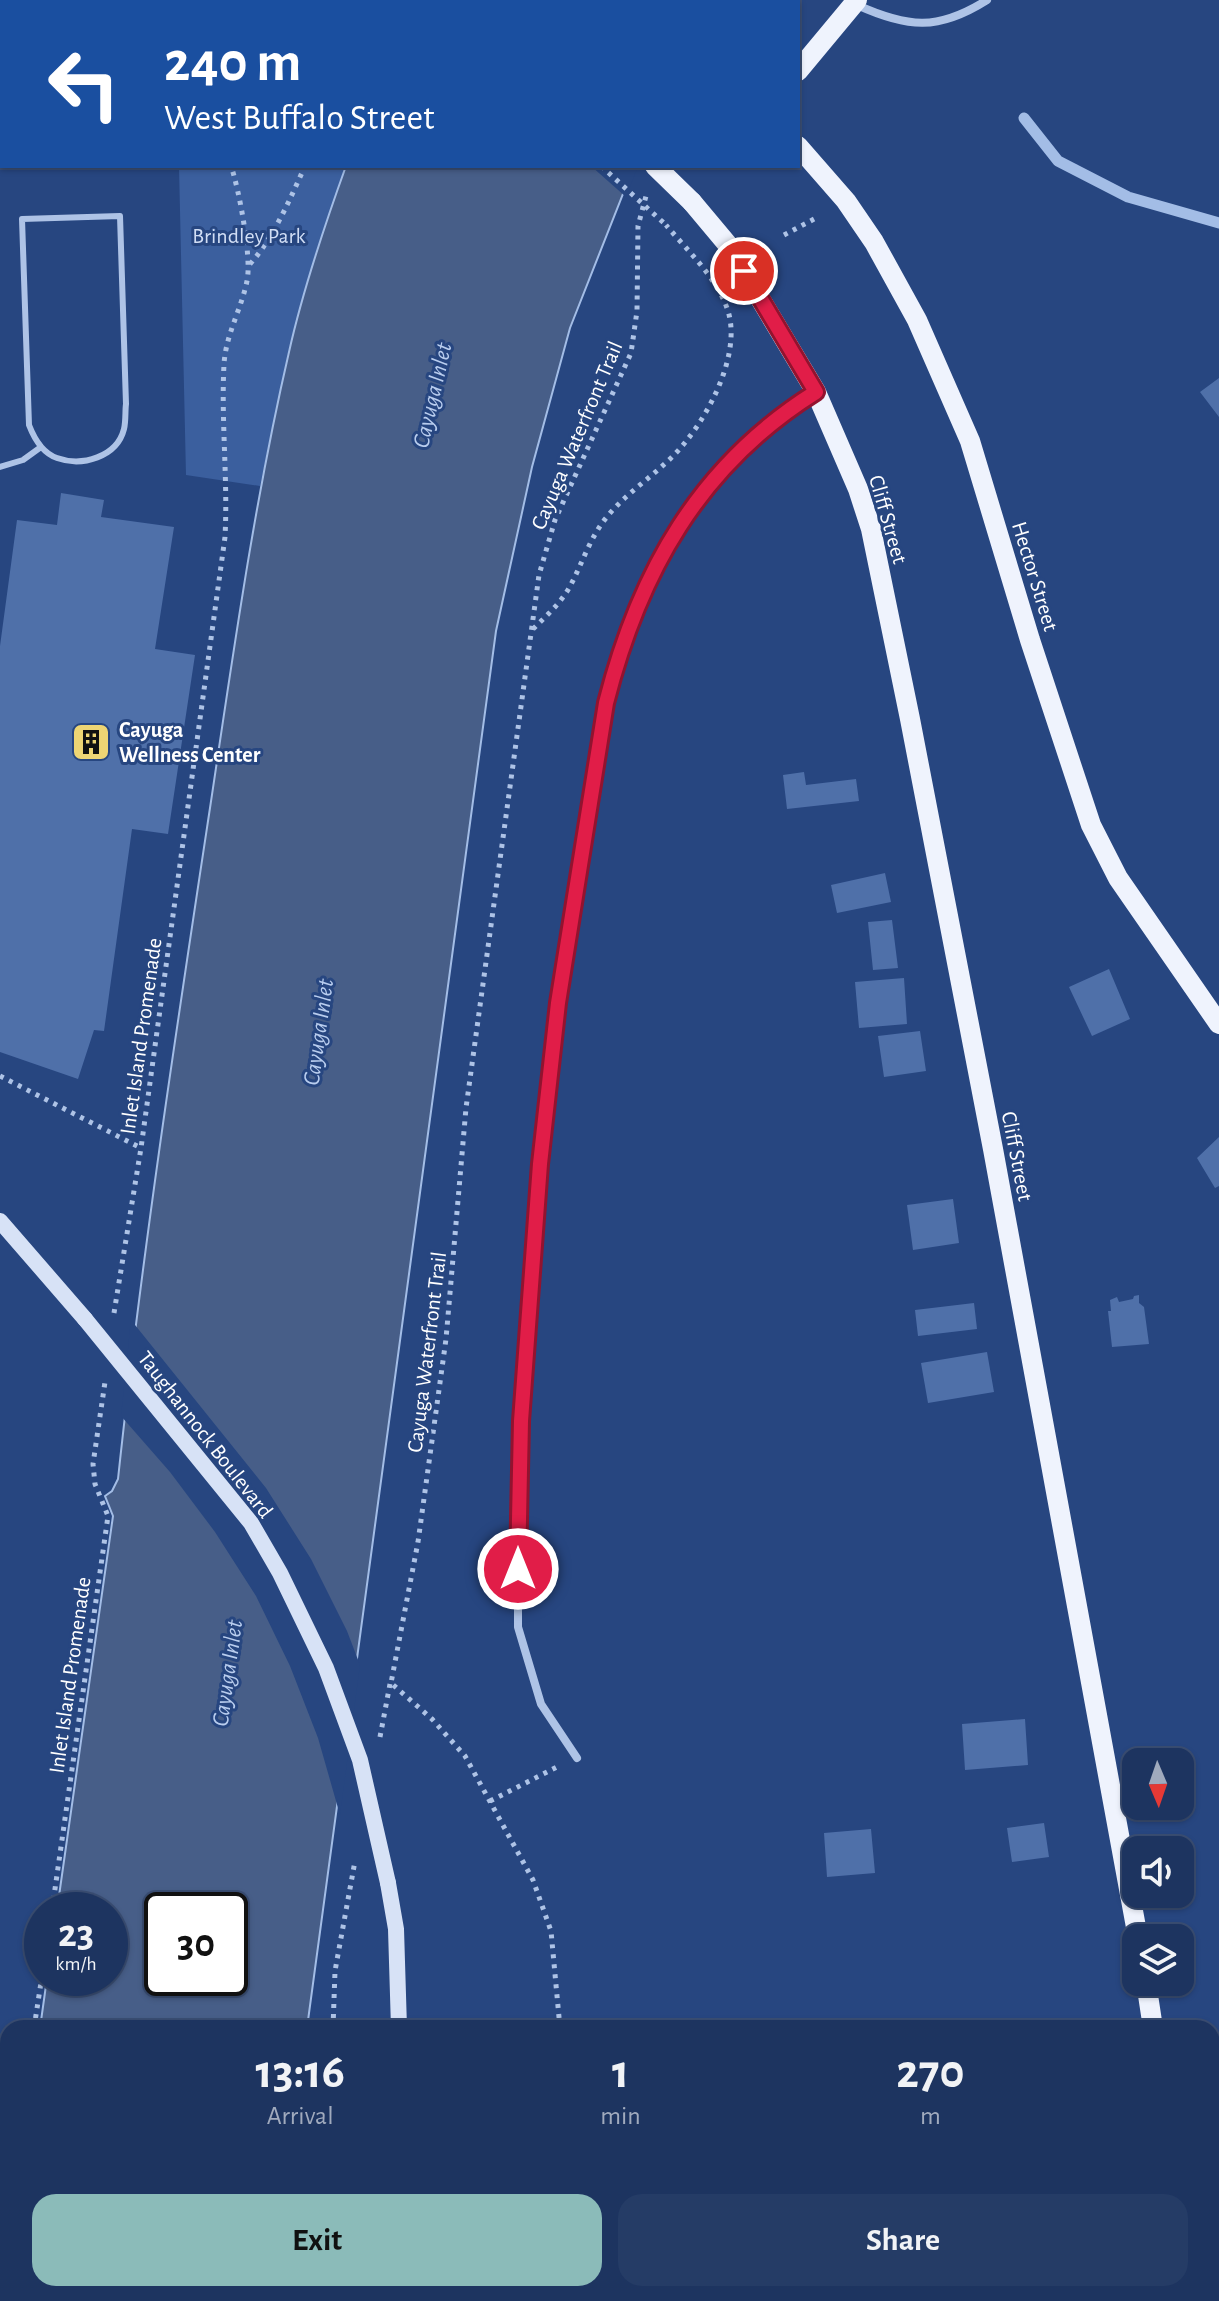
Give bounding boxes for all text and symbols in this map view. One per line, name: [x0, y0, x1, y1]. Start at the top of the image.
icon: left: [32, 32, 136, 136]
text: 240 m: [164, 35, 301, 91]
text: West Buffalo Street: [164, 100, 435, 136]
park label: Brindley Park: [192, 225, 306, 247]
pin: [710, 237, 778, 305]
icon: arrive: [722, 249, 766, 293]
street label: Cayuga Waterfront Trail: [527, 338, 627, 533]
water label: Cayuga Inlet: [409, 340, 457, 450]
street label: Cliff Street: [865, 473, 911, 566]
street label: Hector Street: [1008, 519, 1062, 634]
place label: Cayuga Wellness Center: [119, 719, 261, 766]
building icon: Cayuga Wellness Center: [70, 721, 112, 763]
street label: Inlet Island Promenade: [116, 936, 166, 1136]
water label: Cayuga Inlet: [300, 977, 338, 1087]
street label: Cliff Street: [998, 1109, 1036, 1203]
street label: Cayuga Waterfront Trail: [404, 1250, 450, 1454]
street label: Taughannock Boulevard: [133, 1347, 277, 1522]
position arrow: [476, 1527, 560, 1611]
street label: Inlet Island Promenade: [45, 1575, 95, 1775]
water label: Cayuga Inlet: [209, 1618, 247, 1728]
north arrow: [1122, 1748, 1194, 1820]
map controls: [1122, 1748, 1194, 1996]
button: sound: [1122, 1836, 1194, 1908]
speed limit sign: 30: [144, 1892, 248, 1996]
text: 23: [58, 1914, 94, 1954]
button: layers: [1122, 1924, 1194, 1996]
text: km/h: [55, 1954, 97, 1974]
text: 13:16: [255, 2049, 345, 2097]
text: 1: [612, 2049, 629, 2097]
text: 270: [896, 2049, 965, 2097]
text: Arrival: [267, 2103, 334, 2129]
text: min: [600, 2103, 641, 2129]
text: m: [920, 2103, 941, 2129]
button: Exit: [32, 2194, 602, 2286]
button: Share: [618, 2194, 1188, 2286]

